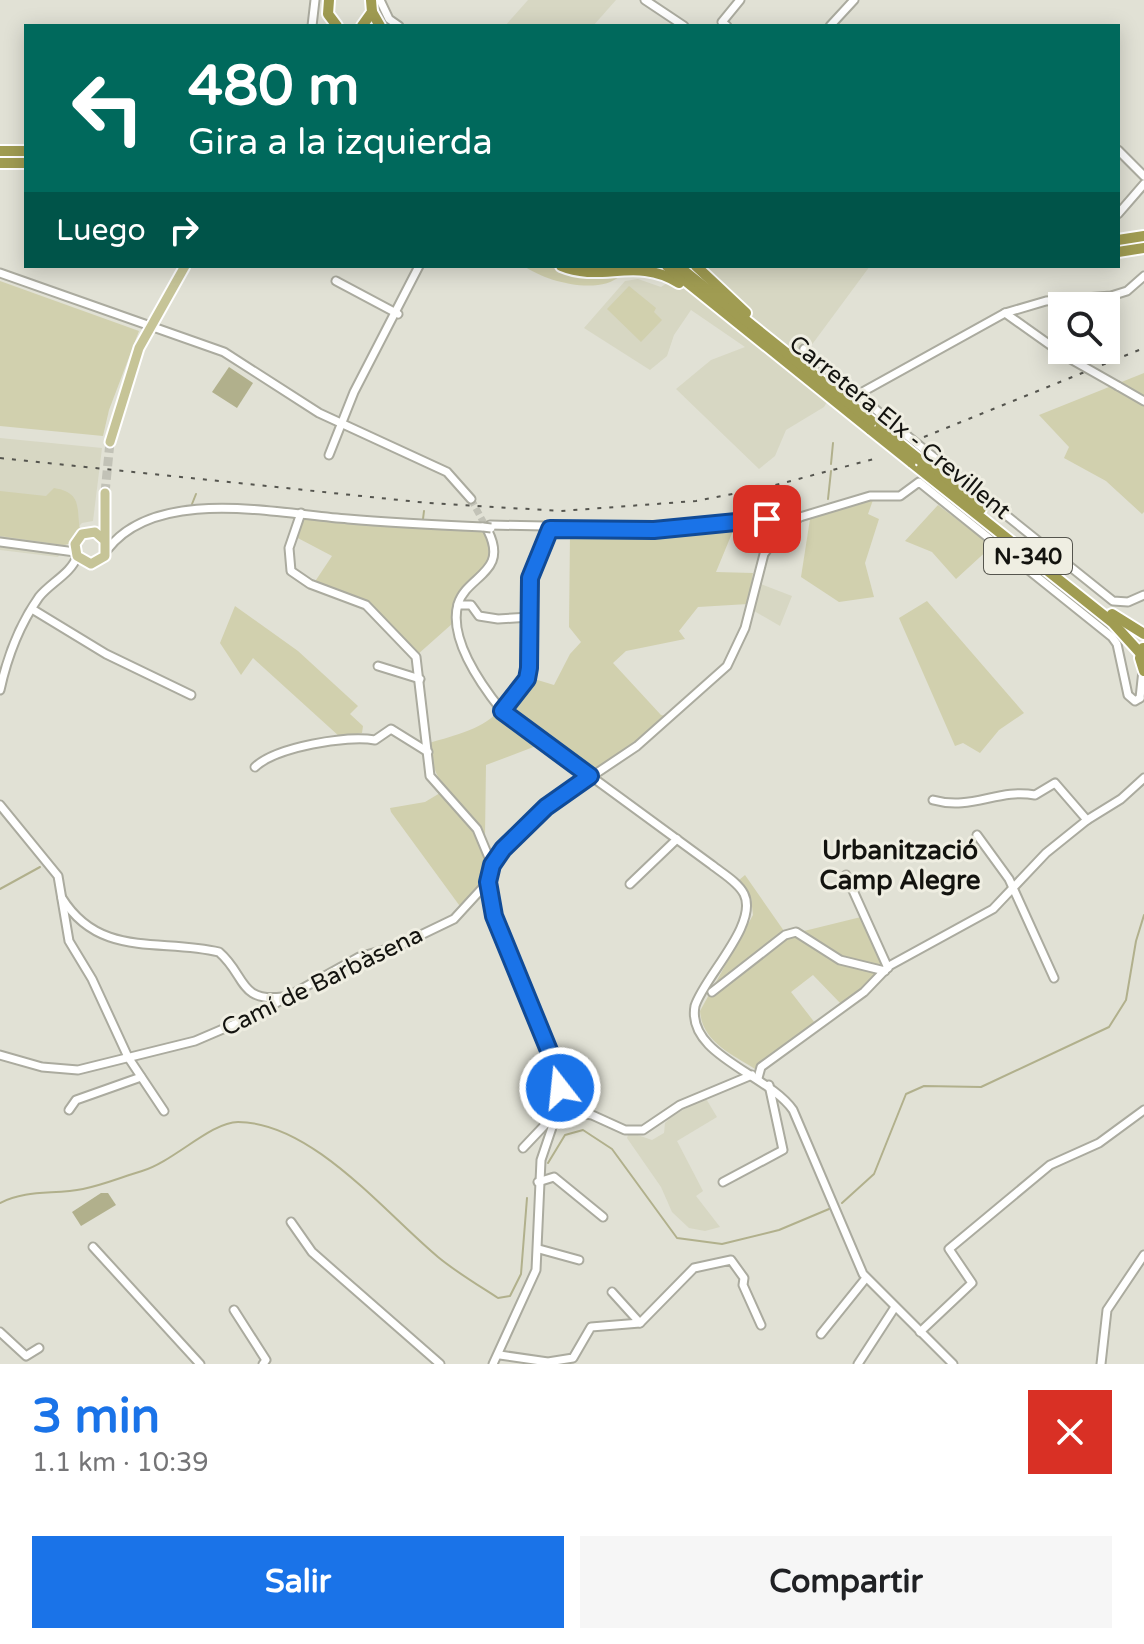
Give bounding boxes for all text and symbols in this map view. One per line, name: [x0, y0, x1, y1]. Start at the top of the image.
text: 480 m: [188, 53, 359, 120]
icon: left: [56, 56, 160, 160]
text: Gira a la izquierda: [188, 121, 493, 164]
icon: right: [162, 208, 206, 252]
text: Luego: [56, 212, 146, 249]
map controls: [1048, 292, 1120, 364]
button: search: [1048, 292, 1120, 364]
street label: Carretera Elx - Crevillent: [783, 329, 1016, 526]
pin: [733, 485, 801, 553]
icon: arrive: [745, 497, 789, 541]
road number: N-340: [984, 538, 1072, 574]
district label: Urbanització Camp Alegre: [820, 835, 981, 896]
street label: Camí de Barbàsena: [217, 920, 428, 1043]
position arrow: [518, 1046, 602, 1130]
text: 3 min: [32, 1388, 160, 1446]
button: close: [1028, 1390, 1112, 1474]
text: 1.1 km · 10:39: [32, 1447, 209, 1478]
button: Salir: [32, 1536, 564, 1628]
button: Compartir: [580, 1536, 1112, 1628]

